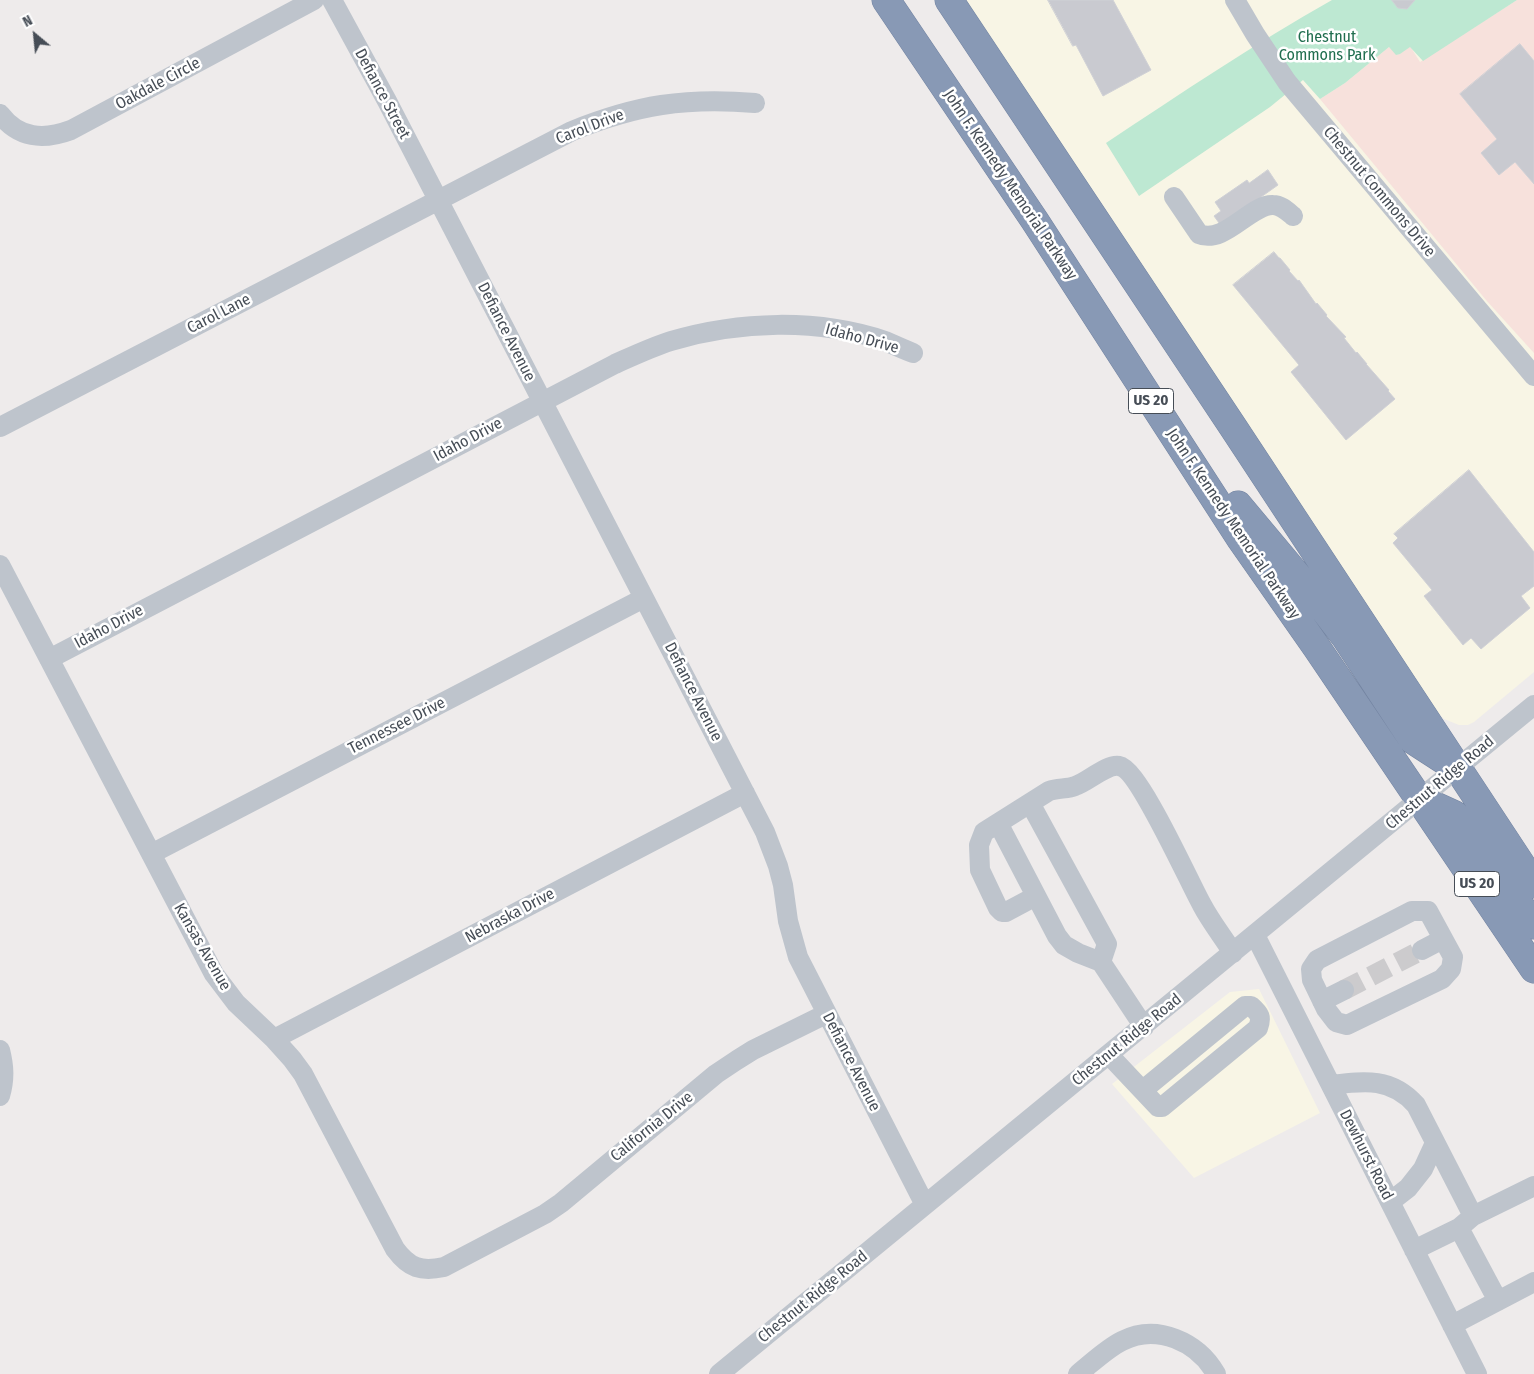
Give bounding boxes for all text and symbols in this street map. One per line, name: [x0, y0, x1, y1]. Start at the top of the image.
north arrow: [10, 10, 60, 60]
text: N: [20, 12, 35, 31]
park label: Chestnut Commons Park: [1279, 28, 1375, 66]
street label: Defiance Street: [350, 46, 414, 142]
street label: Oakdale Circle: [112, 54, 204, 114]
street label: John F. Kennedy Memorial Parkway: [939, 86, 1081, 284]
street label: Carol Drive: [553, 105, 627, 149]
street label: Chestnut Commons Drive: [1319, 123, 1439, 261]
street label: Defiance Avenue: [473, 279, 539, 385]
street label: Carol Lane: [184, 290, 254, 338]
street label: Idaho Drive: [823, 320, 901, 358]
road number: US 20: [1128, 388, 1174, 414]
street label: Idaho Drive: [430, 414, 506, 466]
street label: John F. Kennedy Memorial Parkway: [1162, 425, 1304, 623]
street label: Idaho Drive: [71, 601, 147, 653]
street label: Defiance Avenue: [660, 639, 726, 745]
street label: Tennessee Drive: [345, 693, 449, 759]
street label: Chestnut Ridge Road: [1382, 732, 1498, 834]
road number: US 20: [1454, 872, 1500, 896]
street label: Nebraska Drive: [462, 884, 558, 948]
street label: Kansas Avenue: [169, 900, 235, 994]
street label: Chestnut Ridge Road: [1068, 990, 1186, 1090]
street label: Defiance Avenue: [818, 1009, 884, 1115]
street label: California Drive: [607, 1088, 697, 1166]
street label: Dewhurst Road: [1335, 1107, 1397, 1203]
street label: Chestnut Ridge Road: [754, 1247, 872, 1347]

